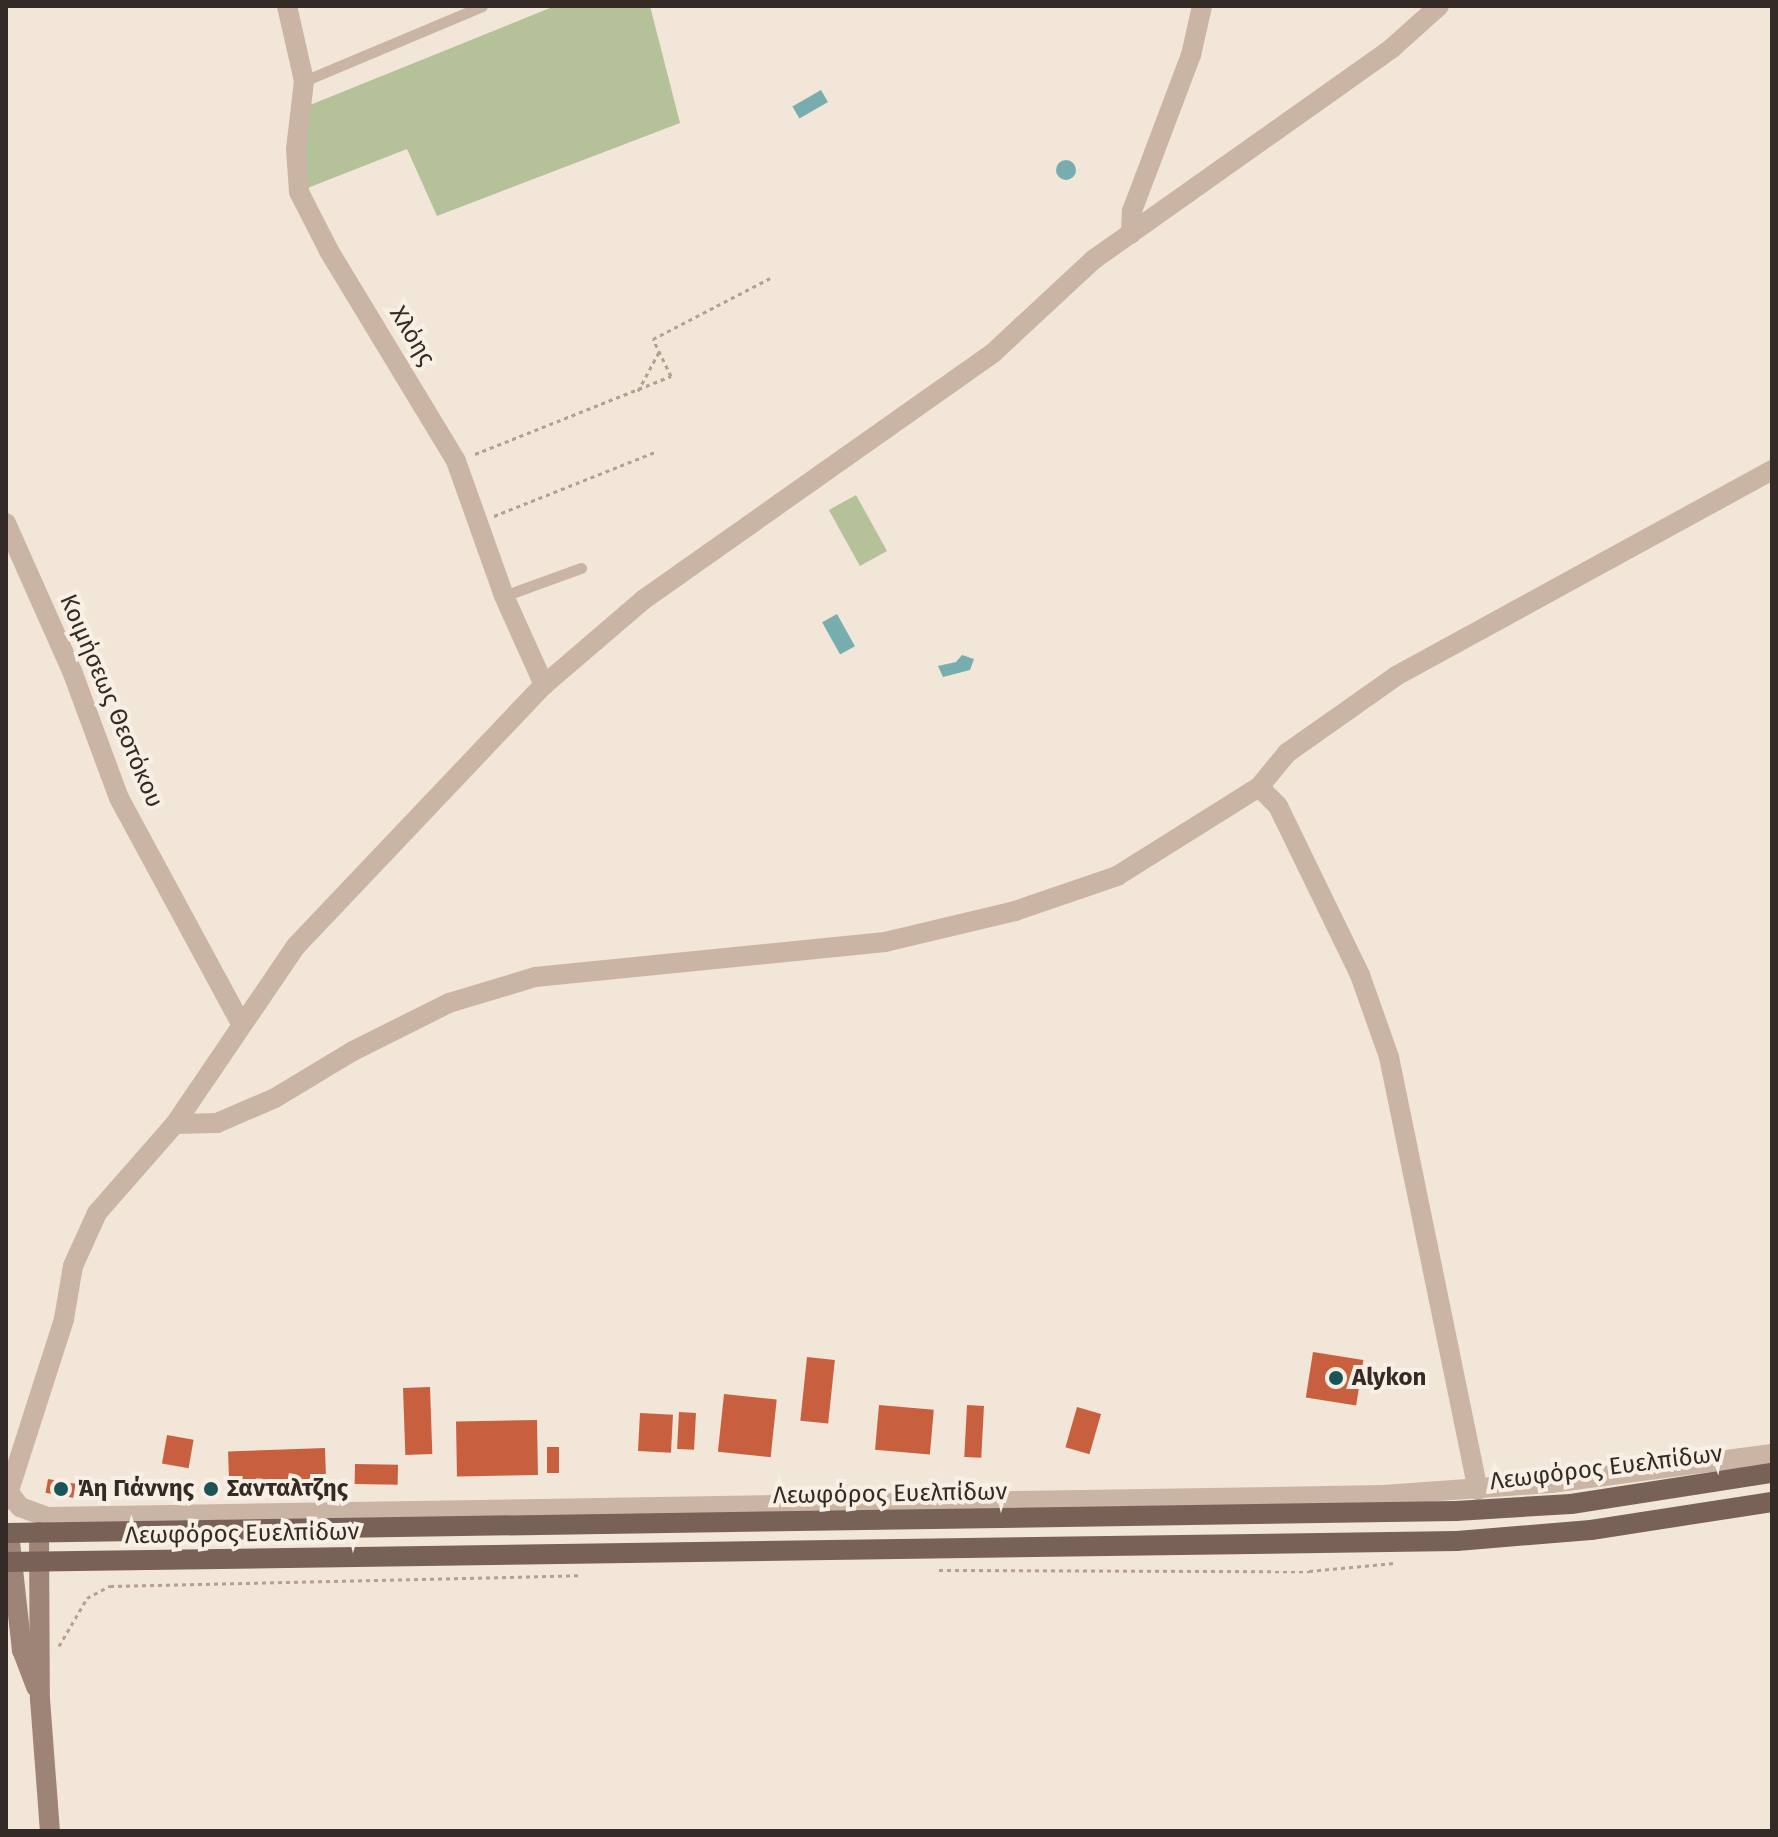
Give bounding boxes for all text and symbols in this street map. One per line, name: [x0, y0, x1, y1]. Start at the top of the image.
street label: Χλόης: [383, 301, 441, 371]
street label: Κοιμήσεως Θεοτόκου: [53, 590, 169, 812]
place label: Alykon: [1352, 1364, 1426, 1392]
marker: Alykon: [1327, 1369, 1345, 1387]
street label: Λεωφόρος Ευελπίδων: [1488, 1439, 1724, 1497]
place label: Άη Γιάννης: [77, 1475, 194, 1503]
place label: Σανταλτζης: [227, 1475, 348, 1503]
street label: Λεωφόρος Ευελπίδων: [773, 1478, 1007, 1510]
marker: Άη Γιάννης: [52, 1480, 70, 1498]
marker: Σανταλτζης: [202, 1480, 220, 1498]
street label: Λεωφόρος Ευελπίδων: [125, 1518, 359, 1550]

